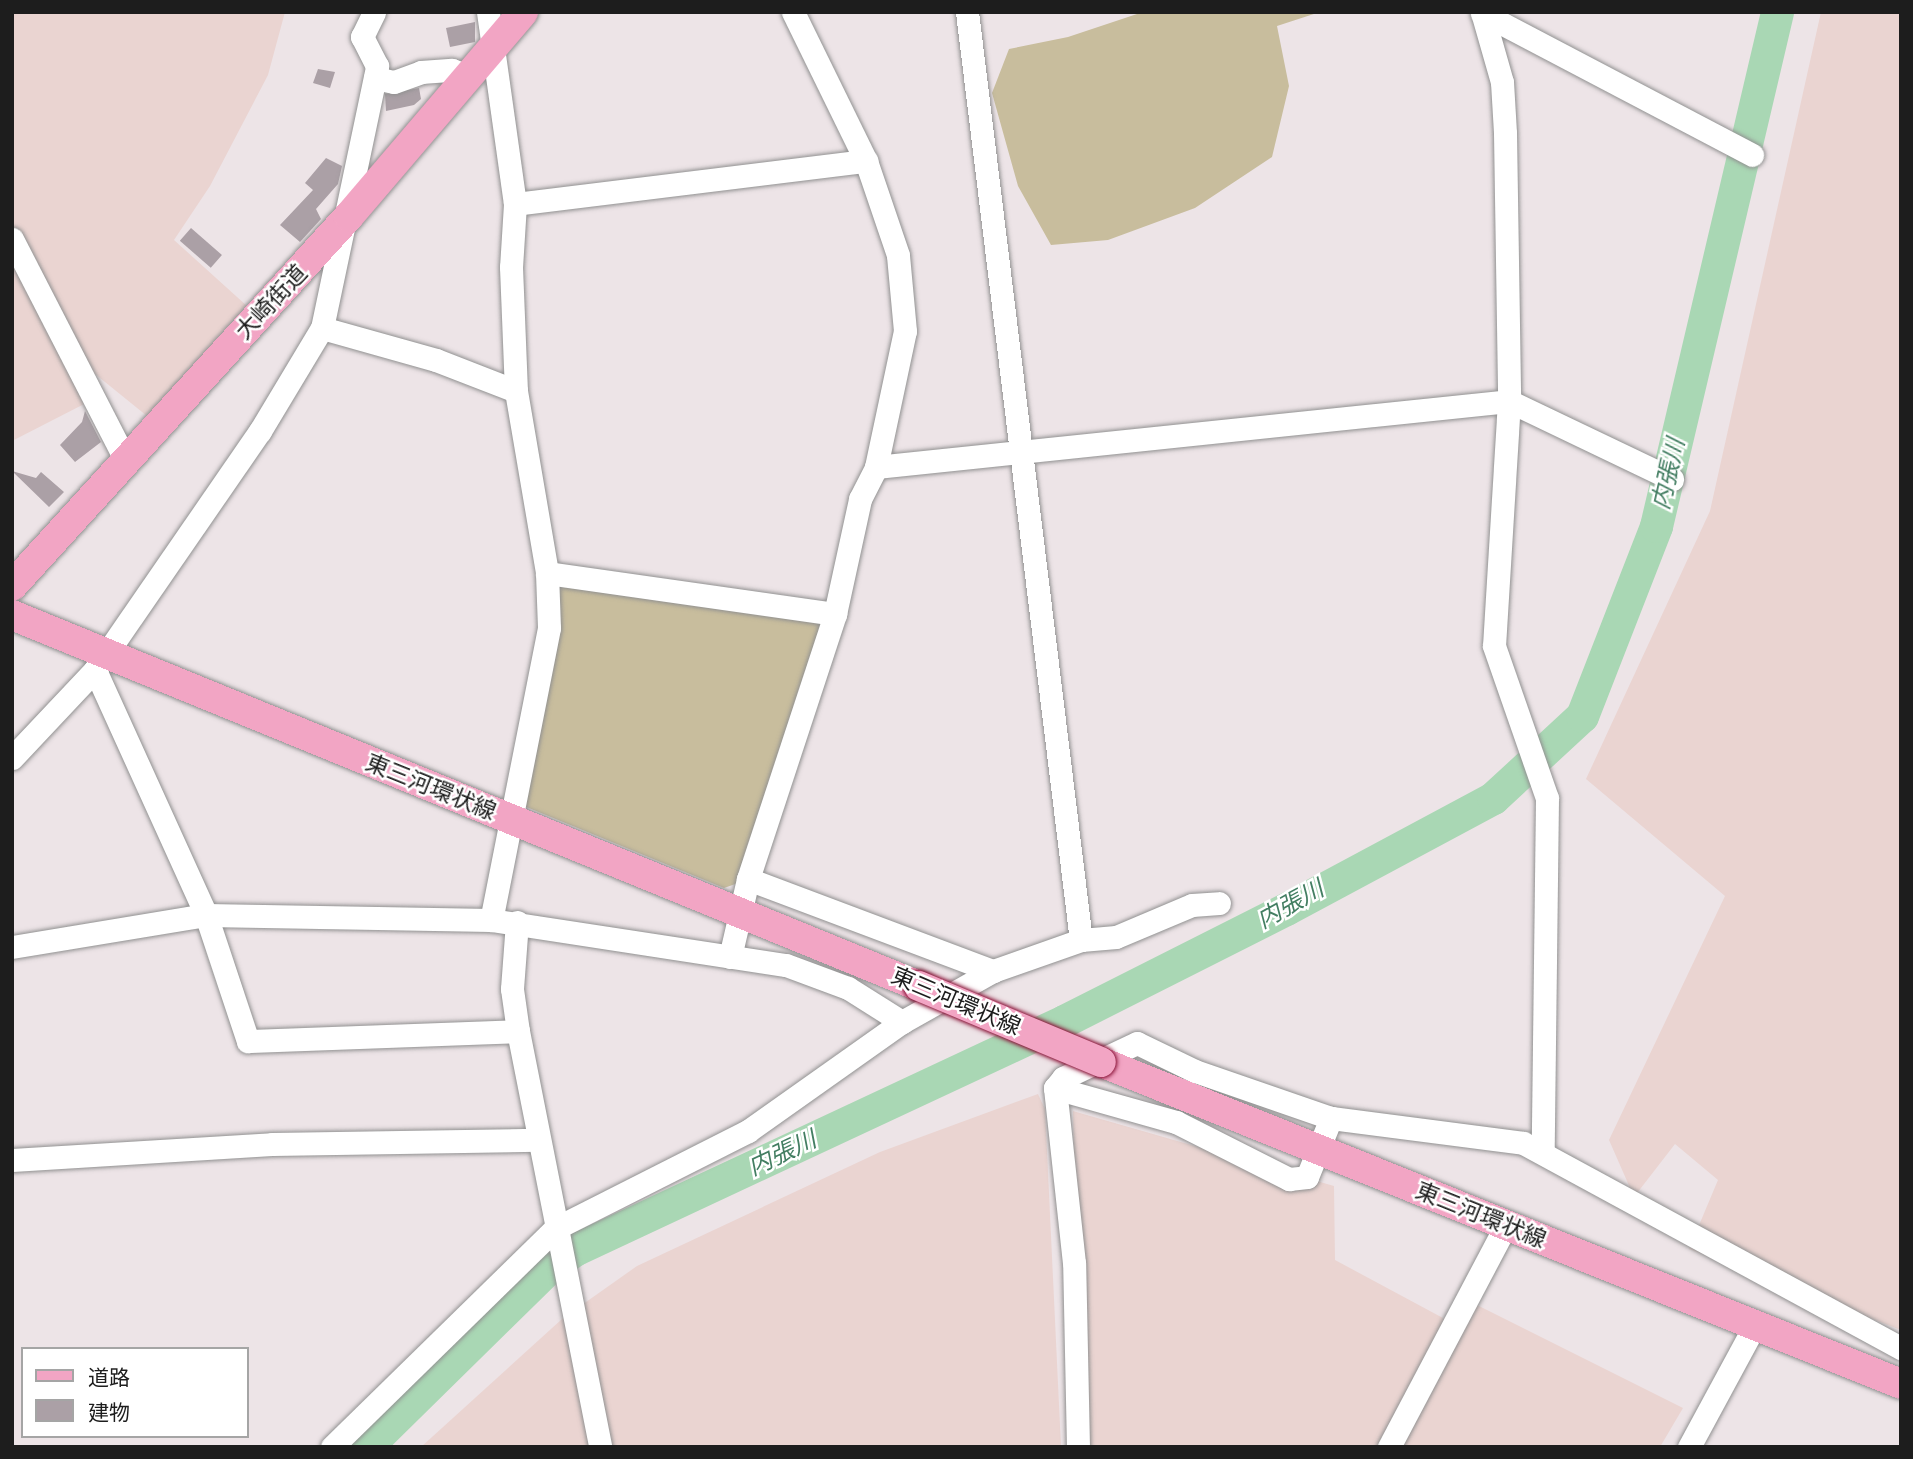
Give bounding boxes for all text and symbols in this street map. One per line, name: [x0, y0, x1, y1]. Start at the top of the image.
street label: 大崎街道: [230, 259, 312, 345]
water label: 内張川: [1646, 436, 1690, 512]
street label: 東三河環状線: [362, 748, 500, 826]
water label: 内張川: [1252, 874, 1328, 934]
street label: 東三河環状線: [887, 961, 1025, 1041]
water label: 内張川: [743, 1125, 821, 1181]
street label: 東三河環状線: [1412, 1176, 1550, 1254]
legend: [21, 1347, 248, 1438]
text: 道路: [88, 1365, 130, 1390]
text: 建物: [88, 1400, 130, 1425]

